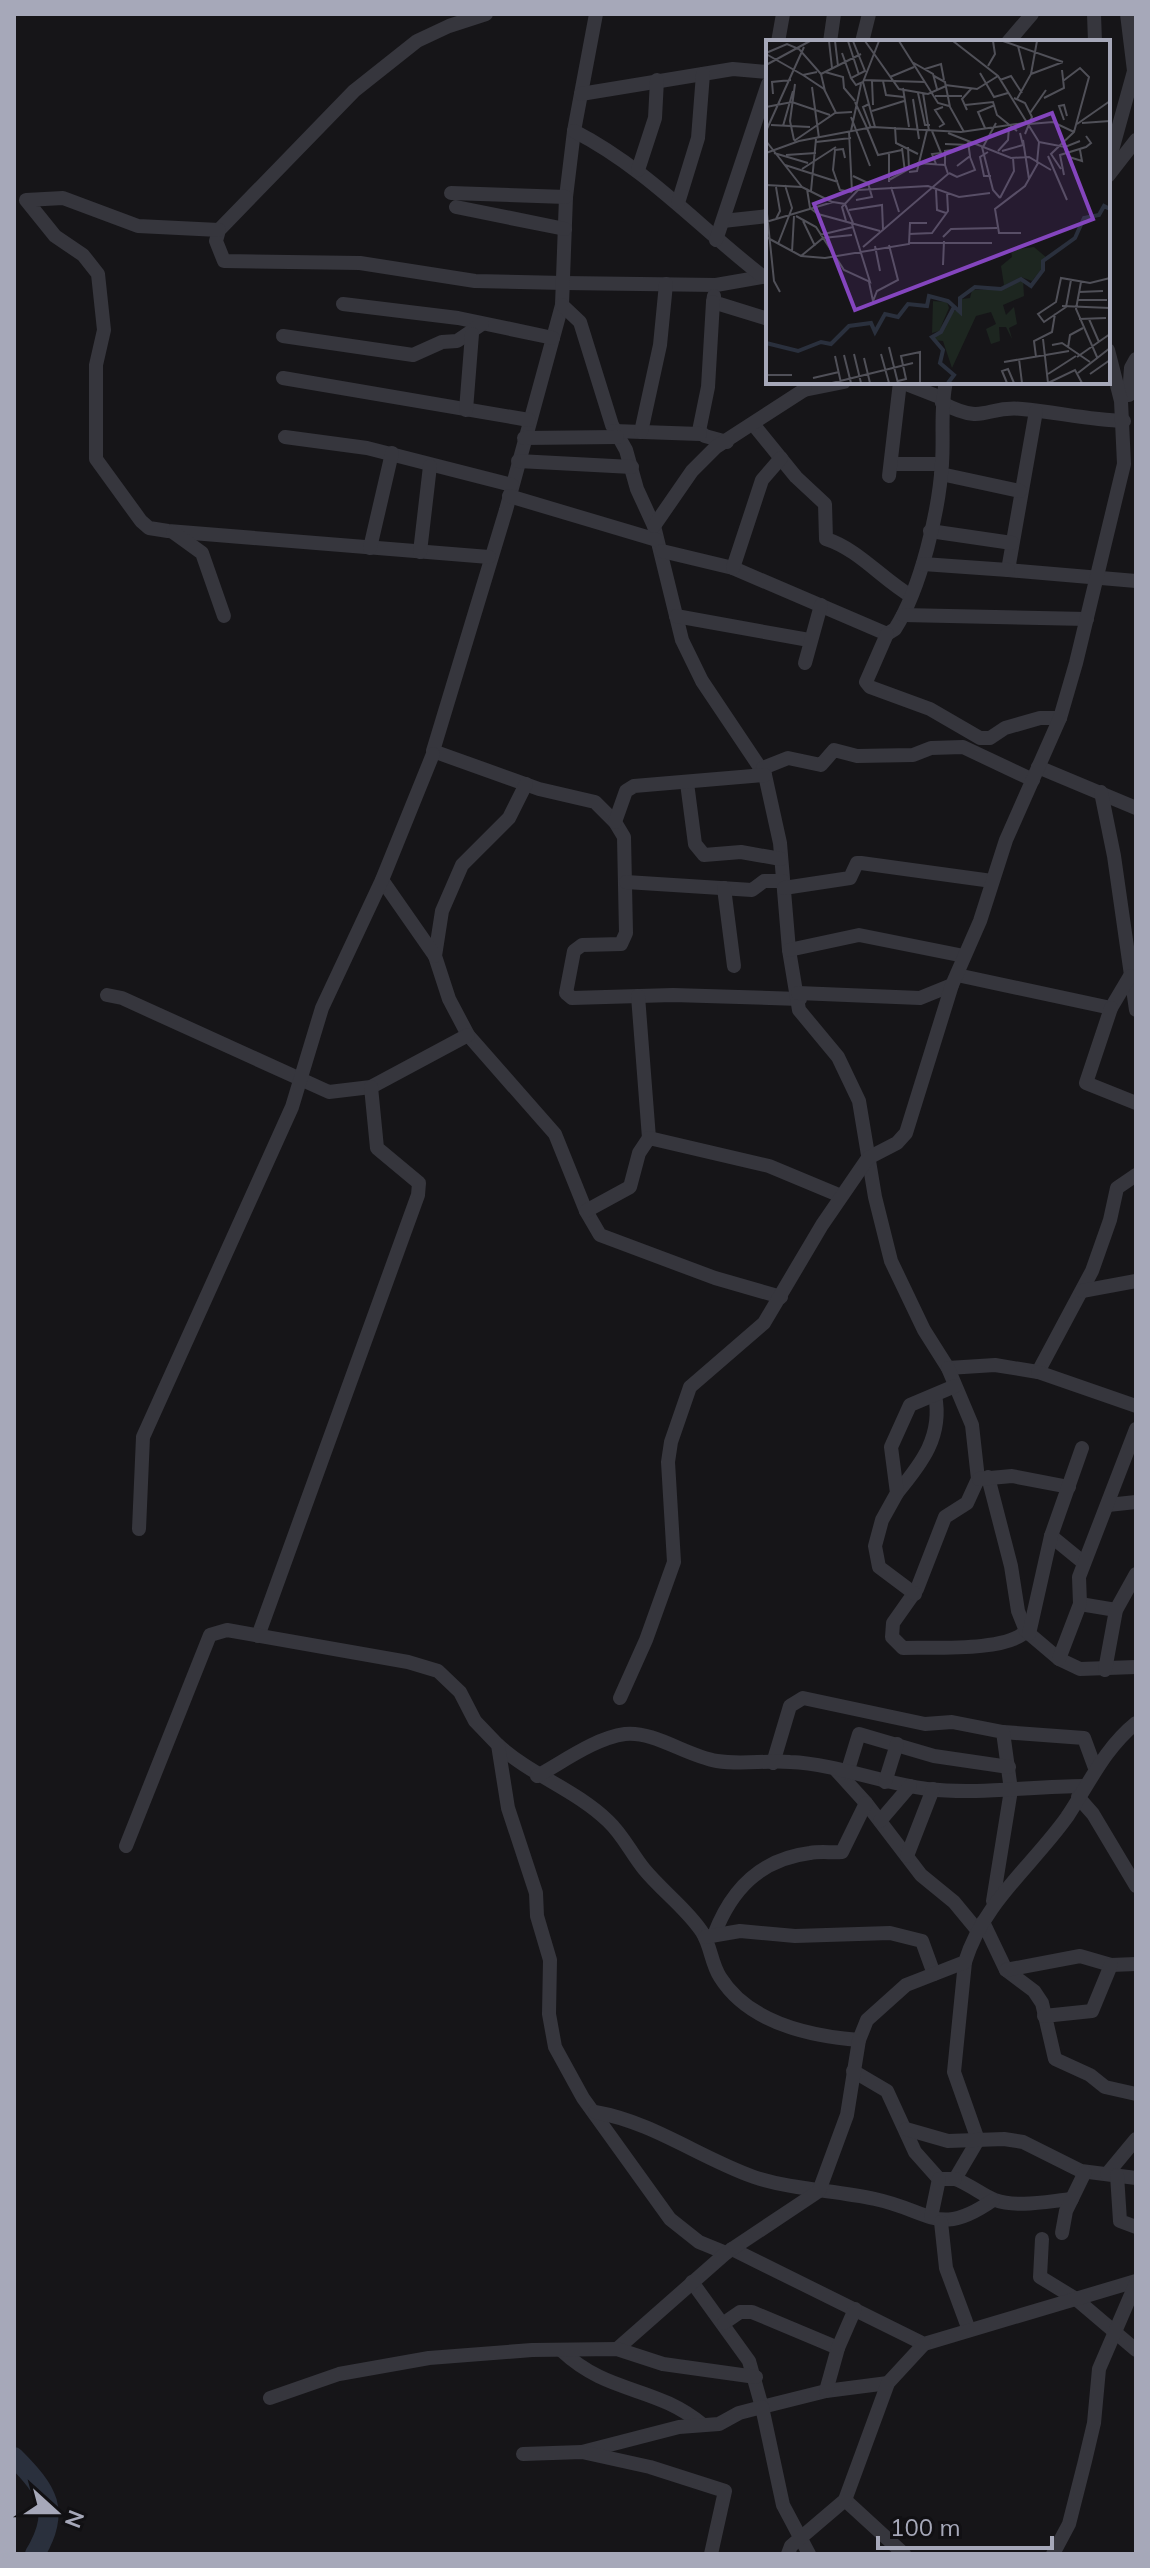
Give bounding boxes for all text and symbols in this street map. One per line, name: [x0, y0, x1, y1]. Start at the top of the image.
inset map: [766, 40, 1110, 384]
north arrow: [16, 2472, 96, 2552]
scale bar: [878, 2500, 1052, 2550]
text: N: [59, 2506, 91, 2532]
text: 100 m: [890, 2512, 961, 2542]

